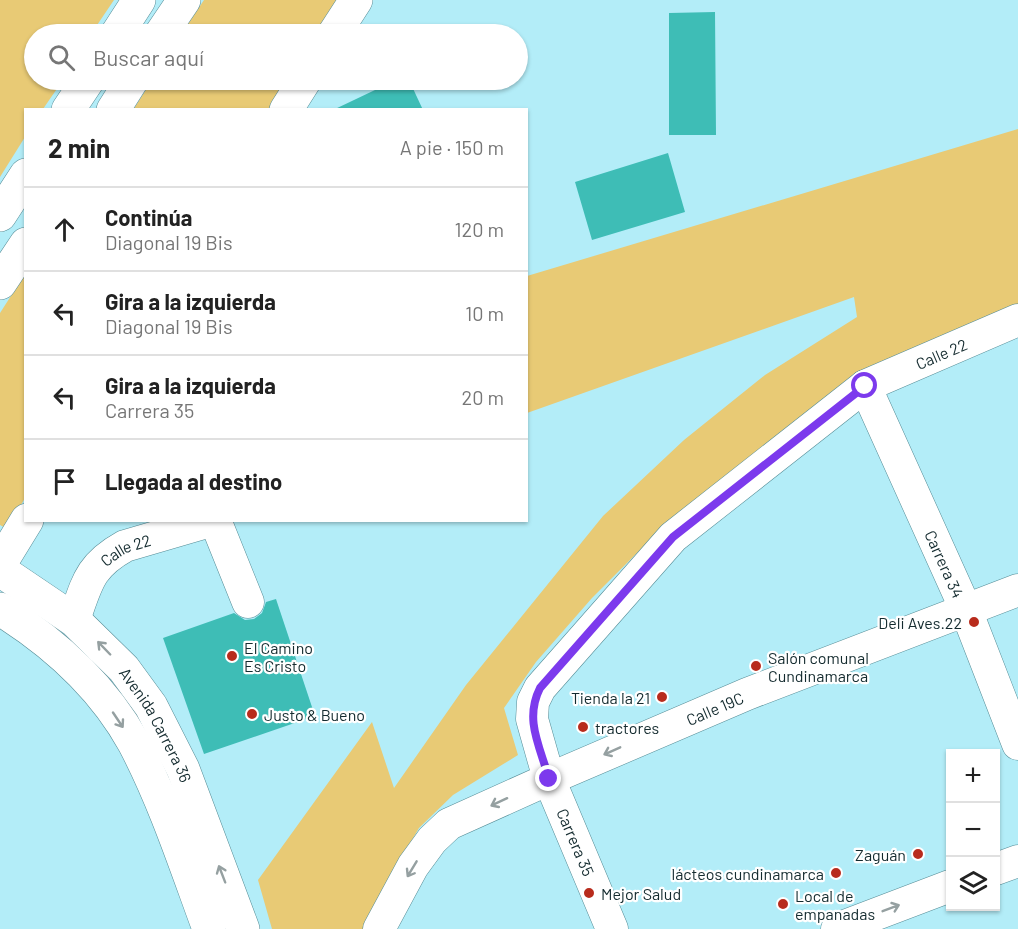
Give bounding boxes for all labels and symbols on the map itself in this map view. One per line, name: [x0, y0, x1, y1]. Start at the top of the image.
street label: Calle 22: [912, 334, 970, 373]
route start: [851, 372, 877, 398]
street label: Carrera 34: [922, 527, 969, 601]
street label: Calle 22: [96, 530, 153, 569]
place label: Deli Aves.22: [878, 613, 962, 632]
marker: Deli Aves.22: [967, 615, 981, 629]
place label: El Camino Es Cristo: [244, 638, 313, 675]
one-way arrow: [96, 641, 111, 656]
place label: Salón comunal Cundinamarca: [768, 648, 869, 685]
marker: El Camino Es Cristo: [225, 649, 239, 663]
marker: Salón comunal Cundinamarca: [749, 659, 763, 673]
street label: Avenida Carrera 36: [116, 663, 196, 785]
street label: Calle 19C: [683, 687, 746, 729]
place label: Tienda la 21: [571, 688, 650, 707]
marker: Tienda la 21: [655, 690, 669, 704]
place label: Justo & Bueno: [264, 705, 365, 724]
marker: Justo & Bueno: [245, 707, 259, 721]
one-way arrow: [112, 711, 124, 728]
place label: tractores: [595, 718, 659, 737]
marker: tractores: [576, 720, 590, 734]
one-way arrow: [604, 746, 622, 757]
route end: [535, 765, 561, 791]
one-way arrow: [491, 796, 509, 808]
street label: Carrera 35: [553, 805, 599, 879]
place label: Zaguán: [855, 845, 906, 864]
marker: Zaguán: [911, 847, 925, 861]
one-way arrow: [405, 860, 417, 877]
place label: lácteos cundinamarca: [672, 864, 824, 883]
one-way arrow: [216, 865, 227, 884]
marker: lácteos cundinamarca: [829, 866, 843, 880]
place label: Mejor Salud: [601, 884, 681, 903]
marker: Mejor Salud: [582, 886, 596, 900]
place label: Local de empanadas: [795, 886, 875, 923]
marker: Local de empanadas: [776, 897, 790, 911]
one-way arrow: [882, 902, 900, 913]

